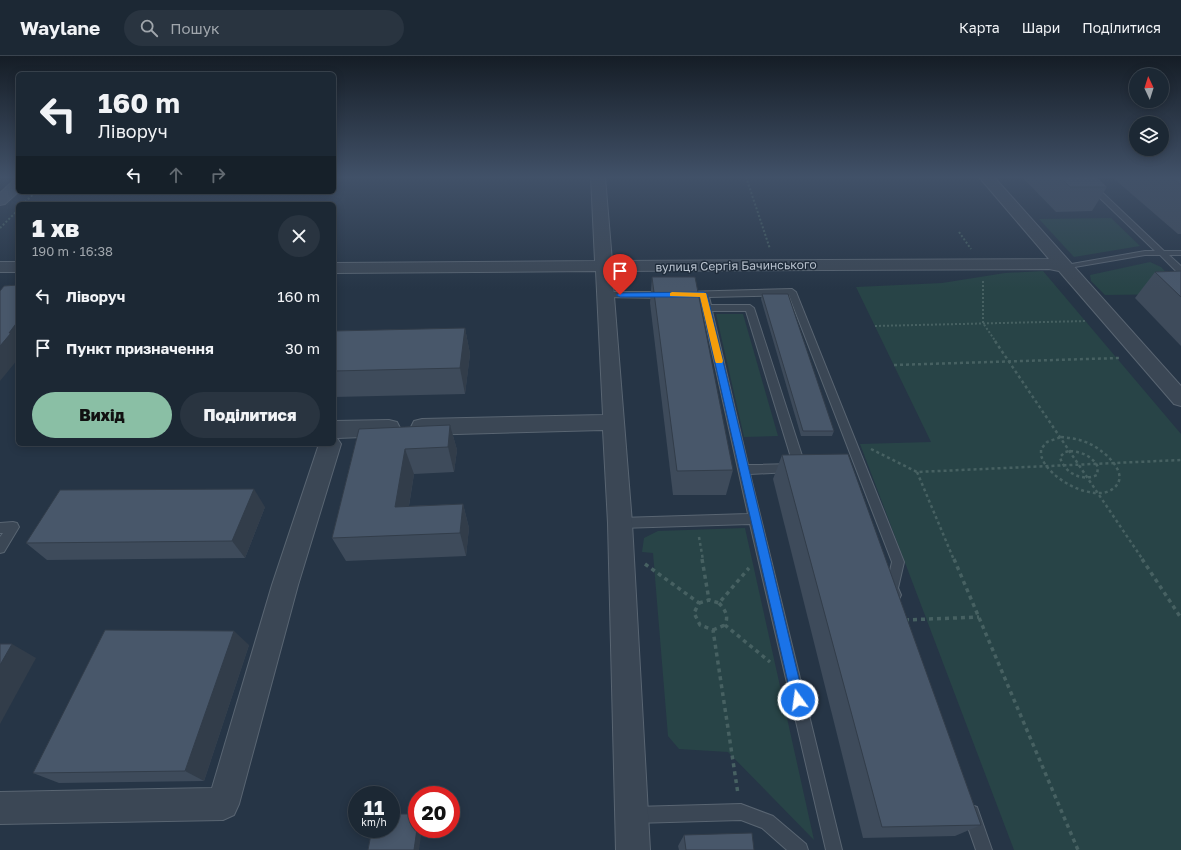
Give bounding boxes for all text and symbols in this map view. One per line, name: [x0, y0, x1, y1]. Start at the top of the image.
search box: [124, 10, 404, 46]
text: Waylane: [20, 16, 100, 39]
icon: search: [138, 17, 160, 39]
text: Пошук: [170, 19, 220, 37]
text: Карта: [959, 19, 1000, 36]
text: Шари: [1022, 19, 1060, 36]
text: Поділитися: [1082, 19, 1161, 36]
north arrow: [1129, 68, 1169, 108]
map controls: [1129, 68, 1169, 156]
text: 160 m: [98, 86, 180, 119]
icon: left: [32, 88, 84, 140]
button: layers: [1129, 116, 1169, 156]
text: Ліворуч: [98, 120, 168, 142]
icon: left: [123, 164, 145, 186]
icon: ahead: [165, 164, 187, 186]
icon: right: [207, 164, 229, 186]
text: 1 хв: [32, 213, 79, 242]
button: close: [278, 215, 320, 257]
text: 190 m · 16:38: [32, 243, 113, 259]
pin: [603, 254, 637, 295]
street label: вулиця Сергія Бачинського: [655, 257, 817, 274]
icon: arrive: [609, 260, 631, 282]
icon: left: [32, 285, 54, 307]
text: Ліворуч: [66, 287, 125, 305]
text: 160 m: [277, 287, 320, 305]
icon: arrive: [32, 337, 54, 359]
text: Пункт призначення: [66, 339, 214, 357]
text: 30 m: [285, 339, 320, 357]
button: Вихід: [32, 392, 172, 438]
button: Поділитися: [180, 392, 320, 438]
position arrow: [777, 679, 819, 721]
speed limit sign: 20: [408, 786, 460, 838]
text: 11: [364, 795, 384, 819]
text: km/h: [361, 816, 387, 828]

